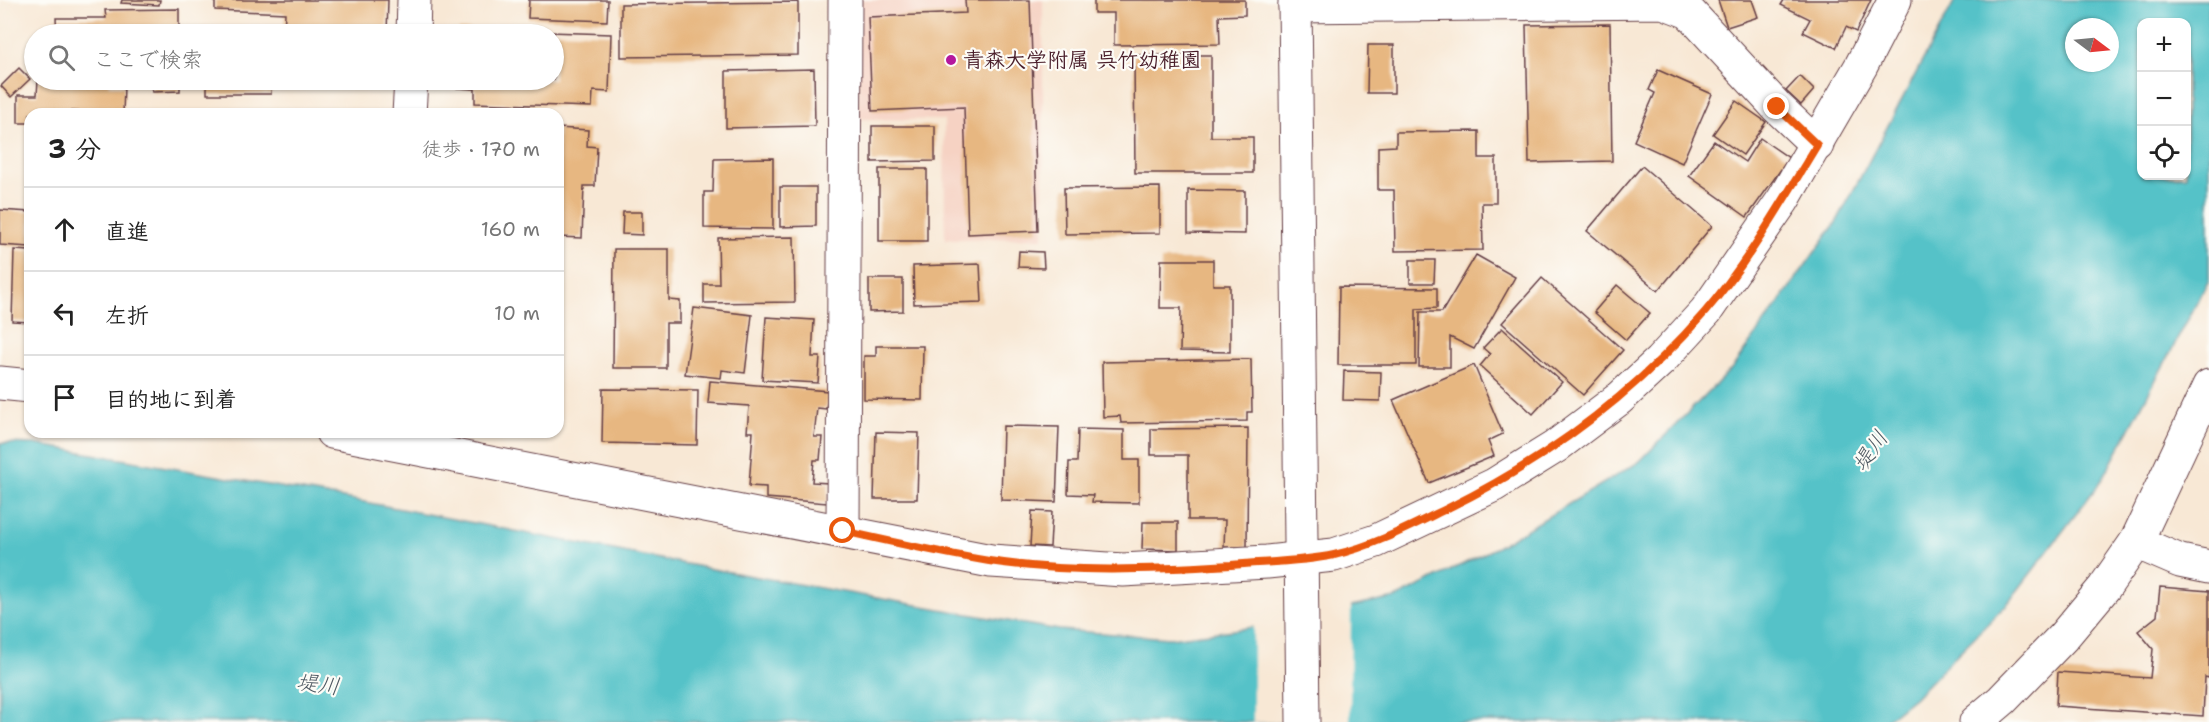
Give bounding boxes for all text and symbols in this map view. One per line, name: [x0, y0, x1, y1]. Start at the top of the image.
north arrow: [2065, 18, 2119, 72]
map controls: [2137, 18, 2191, 180]
button: +: [2137, 18, 2191, 72]
search box: [24, 24, 564, 90]
icon: search: [45, 41, 78, 74]
text: ここで検索: [93, 45, 203, 74]
place label: 青森大学附属 呉竹幼稚園: [963, 46, 1201, 74]
marker: 青森大学附属 呉竹幼稚園: [944, 53, 958, 67]
button: −: [2137, 72, 2191, 126]
route end: [1763, 93, 1789, 119]
button: locate: [2137, 126, 2191, 180]
text: 3 分: [48, 131, 101, 166]
text: 徒歩 · 170 m: [422, 136, 540, 162]
icon: ahead: [48, 213, 81, 246]
text: 160 m: [481, 216, 540, 242]
text: 直進: [105, 217, 149, 246]
icon: left: [48, 297, 81, 330]
text: 10 m: [494, 300, 540, 326]
text: 左折: [105, 301, 149, 330]
icon: arrive: [48, 381, 81, 414]
text: 目的地に到着: [105, 385, 237, 414]
water label: 堤川: [1845, 425, 1895, 477]
route start: [829, 517, 855, 543]
water label: 堤川: [294, 667, 342, 701]

